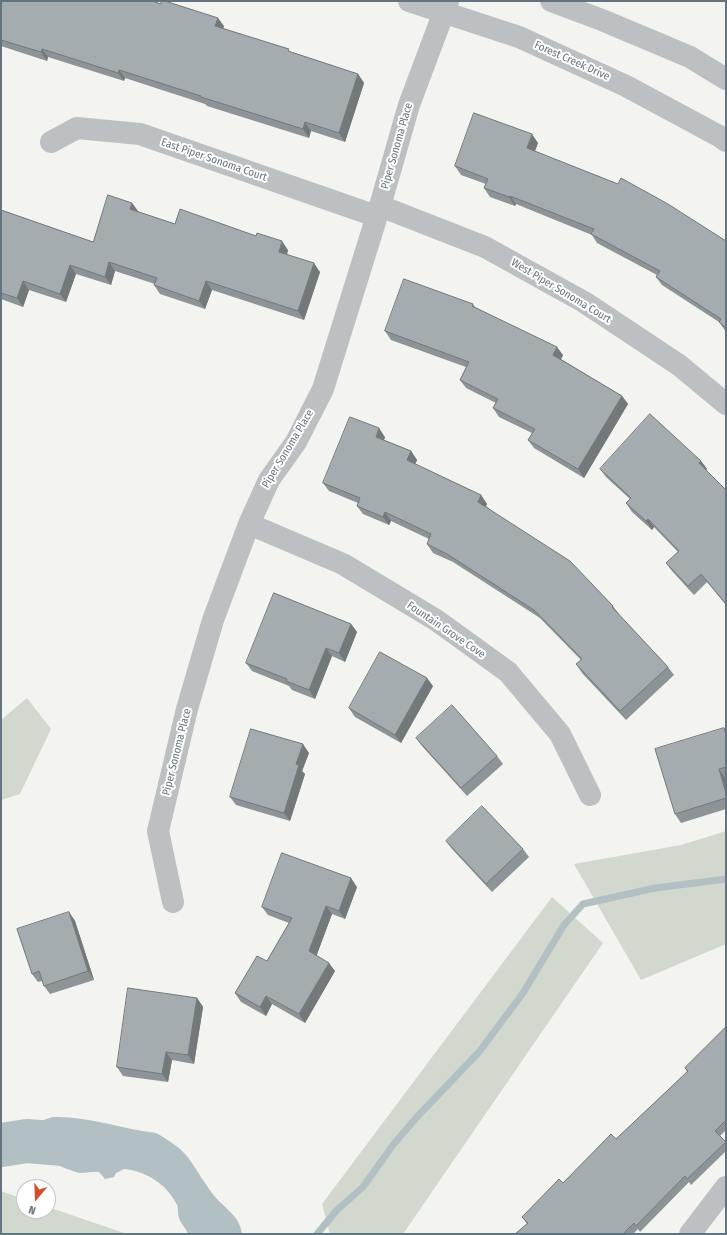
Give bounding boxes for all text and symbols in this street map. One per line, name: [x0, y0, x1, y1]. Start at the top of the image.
street label: Forest Creek Drive: [532, 39, 612, 83]
street label: Piper Sonoma Place: [378, 101, 416, 191]
street label: East Piper Sonoma Court: [159, 136, 269, 184]
street label: West Piper Sonoma Court: [509, 256, 613, 326]
street label: Piper Sonoma Place: [259, 407, 317, 491]
street label: Fountain Grove Cove: [404, 599, 488, 661]
street label: Piper Sonoma Place: [160, 707, 194, 797]
north arrow: [16, 1179, 56, 1219]
text: N: [27, 1203, 37, 1217]

